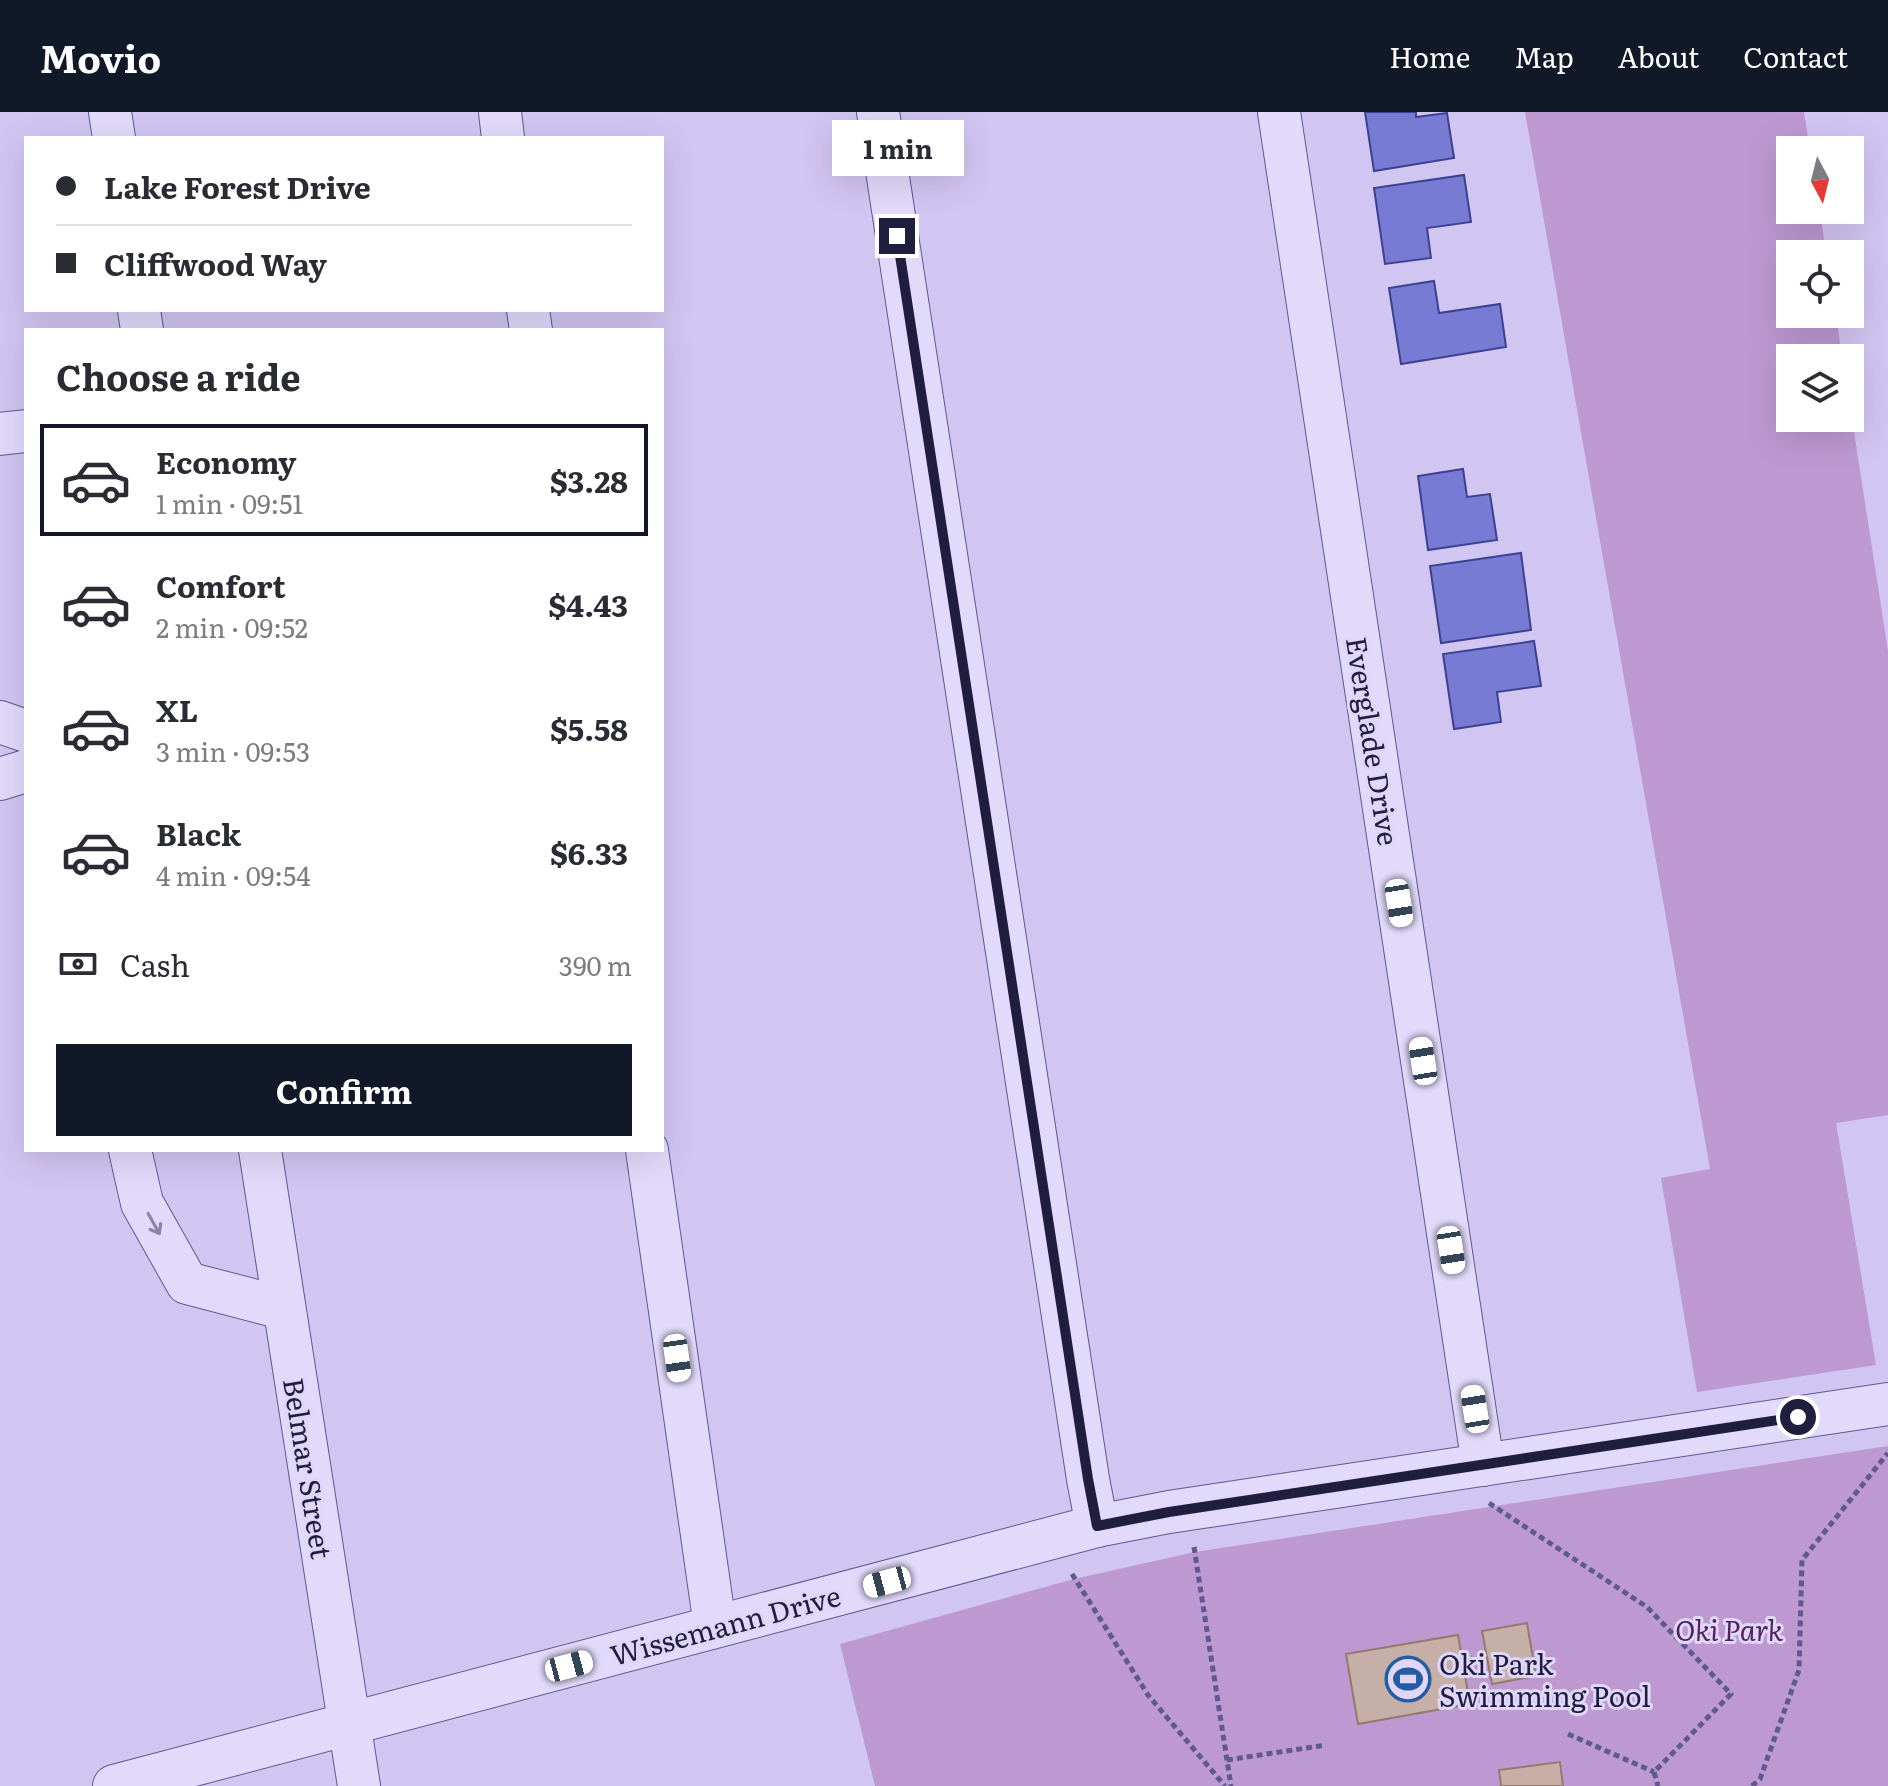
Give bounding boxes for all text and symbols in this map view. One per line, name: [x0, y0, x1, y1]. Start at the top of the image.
text: Movio: [40, 28, 161, 85]
text: Home: [1389, 35, 1470, 77]
text: Map: [1514, 35, 1574, 77]
text: About: [1618, 35, 1699, 77]
text: Contact: [1743, 35, 1848, 77]
callout: 1 min: [831, 120, 963, 176]
text: 1 min: [863, 128, 933, 167]
north arrow: [1776, 136, 1864, 224]
map controls: [1776, 136, 1864, 432]
text: Lake Forest Drive: [104, 164, 371, 208]
route end: [879, 218, 915, 254]
button: locate: [1776, 240, 1864, 328]
text: Cliffwood Way: [104, 241, 327, 285]
button: layers: [1776, 344, 1864, 432]
text: Choose a ride: [56, 349, 301, 402]
text: Economy: [156, 439, 296, 483]
icon: car: [60, 444, 132, 516]
text: $3.28: [550, 458, 628, 502]
text: 1 min · 09:51: [156, 483, 303, 522]
text: Comfort: [156, 563, 286, 607]
icon: car: [60, 568, 132, 640]
text: $4.43: [548, 582, 628, 626]
text: 2 min · 09:52: [156, 607, 308, 646]
street label: Everglade Drive: [1337, 634, 1411, 848]
text: XL: [156, 687, 198, 731]
icon: car: [60, 692, 132, 764]
text: $5.58: [550, 706, 628, 750]
text: 3 min · 09:53: [156, 731, 310, 770]
text: Black: [156, 811, 241, 855]
icon: car: [60, 816, 132, 888]
text: $6.33: [550, 830, 628, 874]
text: 4 min · 09:54: [156, 855, 311, 894]
car: [1383, 877, 1415, 929]
icon: cash: [56, 942, 100, 986]
text: Cash: [120, 942, 190, 986]
text: 390 m: [559, 945, 632, 984]
car: [1407, 1035, 1439, 1087]
button: Confirm: [56, 1044, 632, 1136]
one-way arrow: [147, 1211, 162, 1235]
car: [1435, 1224, 1467, 1276]
car: [662, 1333, 692, 1383]
street label: Belmar Street: [274, 1374, 344, 1562]
car: [1459, 1383, 1491, 1435]
route start: [1780, 1399, 1816, 1435]
car: [861, 1564, 913, 1600]
street label: Wissemann Drive: [605, 1573, 845, 1675]
park label: Oki Park: [1675, 1608, 1784, 1650]
place label: Oki Park Swimming Pool: [1439, 1642, 1651, 1716]
car: [543, 1648, 595, 1684]
sports icon: Oki Park Swimming Pool: [1384, 1655, 1432, 1703]

